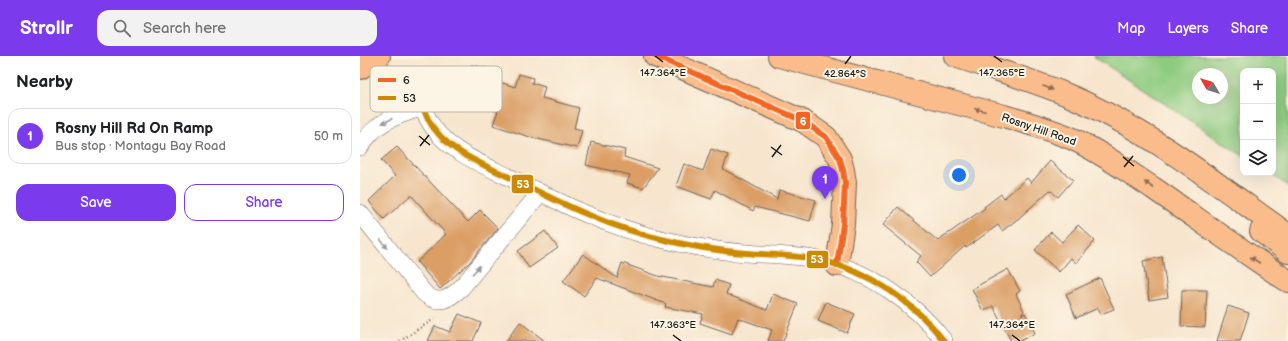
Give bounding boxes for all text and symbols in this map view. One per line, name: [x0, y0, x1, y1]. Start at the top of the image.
search box: [97, 10, 377, 46]
text: Strollr: [20, 17, 73, 40]
icon: search: [111, 17, 133, 39]
text: Search here: [143, 19, 226, 38]
text: Map: [1117, 20, 1145, 37]
text: Layers: [1167, 20, 1209, 37]
text: Share: [1231, 20, 1268, 37]
legend: [370, 66, 502, 112]
text: 147.364°E: [640, 67, 686, 79]
text: 147.365°E: [979, 67, 1025, 79]
text: 42.864°S: [824, 68, 866, 80]
north arrow: [1192, 68, 1228, 104]
map controls: [1240, 68, 1276, 176]
button: +: [1240, 68, 1276, 104]
text: Nearby: [16, 72, 73, 92]
text: 6: [403, 74, 410, 87]
one-way arrow: [1042, 86, 1054, 92]
text: 53: [403, 92, 416, 105]
button: −: [1240, 104, 1276, 140]
one-way arrow: [974, 106, 987, 112]
line badge: 6: [795, 111, 811, 130]
street label: Rosny Hill Road: [1000, 111, 1078, 148]
text: 6: [800, 115, 807, 128]
one-way arrow: [382, 118, 393, 124]
text: Rosny Hill Rd On Ramp: [55, 119, 213, 138]
text: 1: [27, 128, 33, 144]
text: 50 m: [314, 128, 343, 144]
text: Bus stop · Montagu Bay Road: [55, 138, 226, 154]
button: layers: [1240, 140, 1276, 176]
your location: [949, 165, 969, 185]
pin: 1: [812, 166, 838, 199]
line badge: 53: [511, 174, 534, 194]
text: 53: [517, 178, 530, 191]
one-way arrow: [1144, 181, 1154, 189]
button: Save: [16, 184, 176, 221]
button: Share: [184, 184, 344, 221]
one-way arrow: [379, 239, 388, 250]
line badge: 53: [806, 250, 829, 269]
text: 53: [811, 253, 824, 266]
one-way arrow: [1250, 256, 1261, 264]
one-way arrow: [472, 265, 481, 276]
text: 147.363°E: [650, 319, 697, 331]
text: 147.364°E: [989, 319, 1035, 331]

